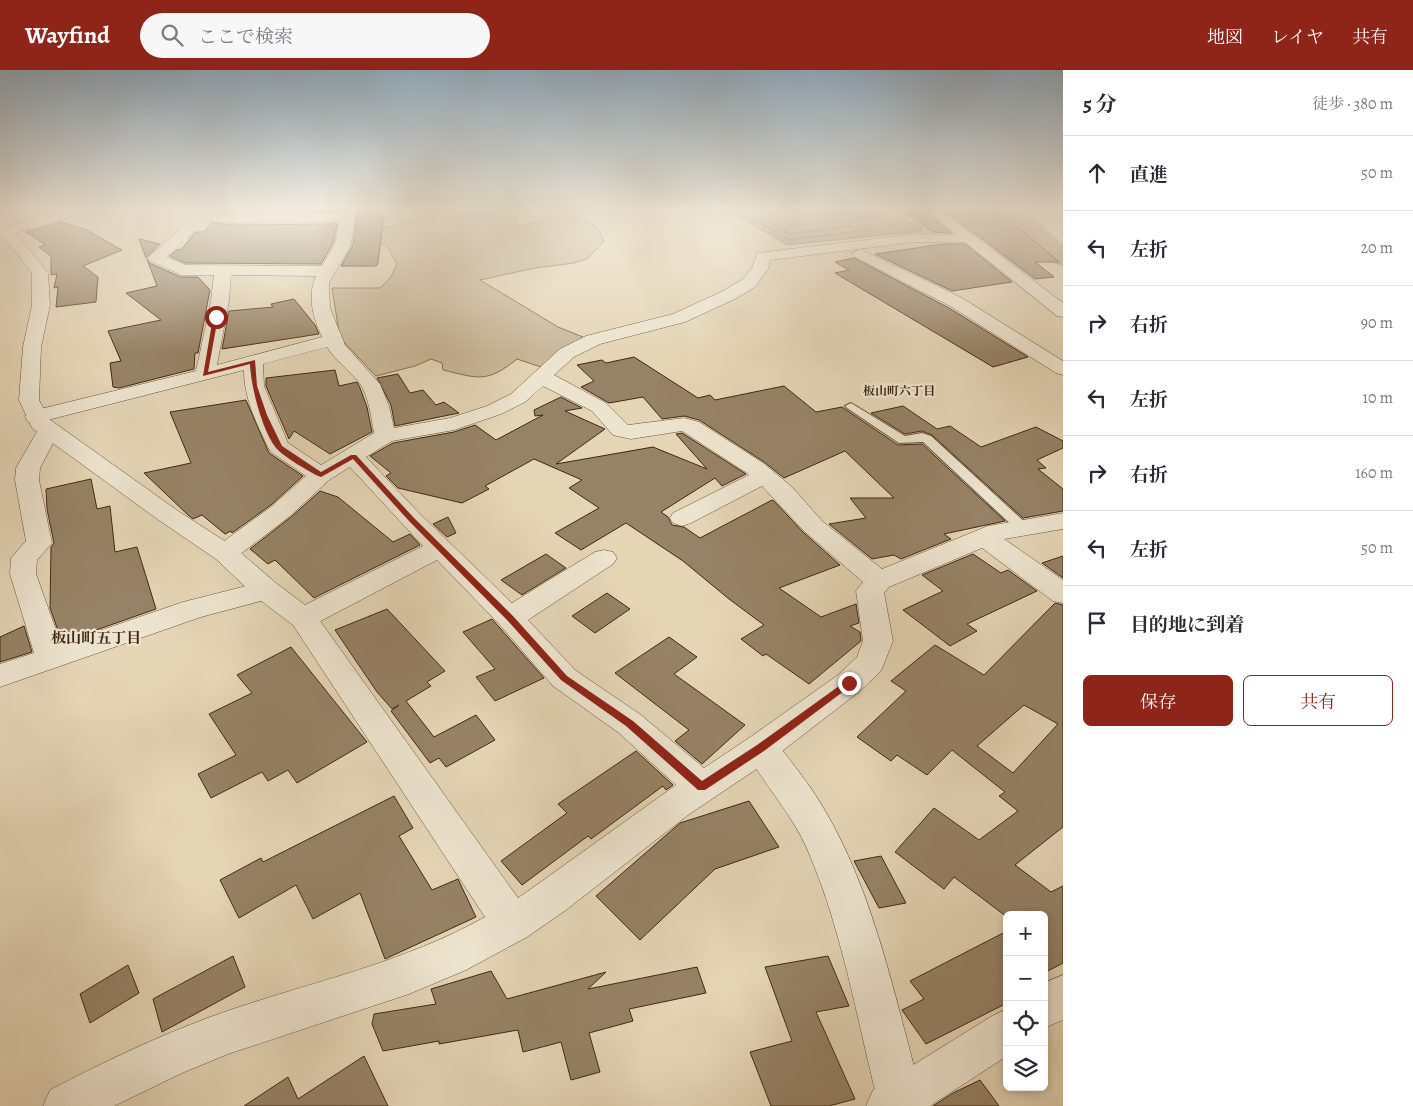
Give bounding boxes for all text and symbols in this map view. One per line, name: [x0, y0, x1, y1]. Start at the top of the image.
search box: [140, 13, 490, 58]
text: Wayfind: [25, 19, 110, 51]
icon: search: [158, 21, 186, 49]
text: ここで検索: [198, 24, 293, 50]
text: 地図: [1207, 25, 1243, 49]
text: レイヤ: [1271, 25, 1324, 49]
text: 共有: [1352, 25, 1388, 49]
text: 5 分: [1083, 90, 1117, 118]
text: 徒歩 · 380 m: [1312, 93, 1393, 115]
icon: ahead: [1083, 159, 1111, 187]
text: 直進: [1130, 162, 1168, 188]
text: 50 m: [1361, 162, 1393, 184]
icon: left: [1083, 234, 1111, 262]
text: 左折: [1130, 237, 1168, 263]
text: 20 m: [1360, 237, 1393, 259]
route start: [205, 306, 228, 329]
icon: right: [1083, 309, 1111, 337]
text: 右折: [1130, 312, 1168, 338]
text: 90 m: [1361, 312, 1393, 334]
district label: 板山町六丁目: [863, 383, 935, 399]
icon: left: [1083, 384, 1111, 412]
text: 左折: [1130, 387, 1168, 413]
text: 10 m: [1363, 387, 1393, 409]
icon: right: [1083, 459, 1111, 487]
text: 右折: [1130, 462, 1168, 488]
text: 160 m: [1355, 462, 1393, 484]
icon: left: [1083, 534, 1111, 562]
text: 左折: [1130, 537, 1168, 563]
text: 50 m: [1361, 537, 1393, 559]
icon: arrive: [1083, 609, 1111, 637]
text: 目的地に到着: [1130, 612, 1244, 638]
district label: 板山町五丁目: [51, 628, 141, 648]
route end: [838, 672, 861, 695]
button: 保存: [1083, 675, 1233, 726]
button: 共有: [1243, 675, 1393, 726]
map controls: [1003, 911, 1048, 1091]
button: +: [1003, 911, 1048, 956]
button: −: [1003, 956, 1048, 1001]
button: locate: [1003, 1001, 1048, 1046]
button: layers: [1003, 1046, 1048, 1091]

